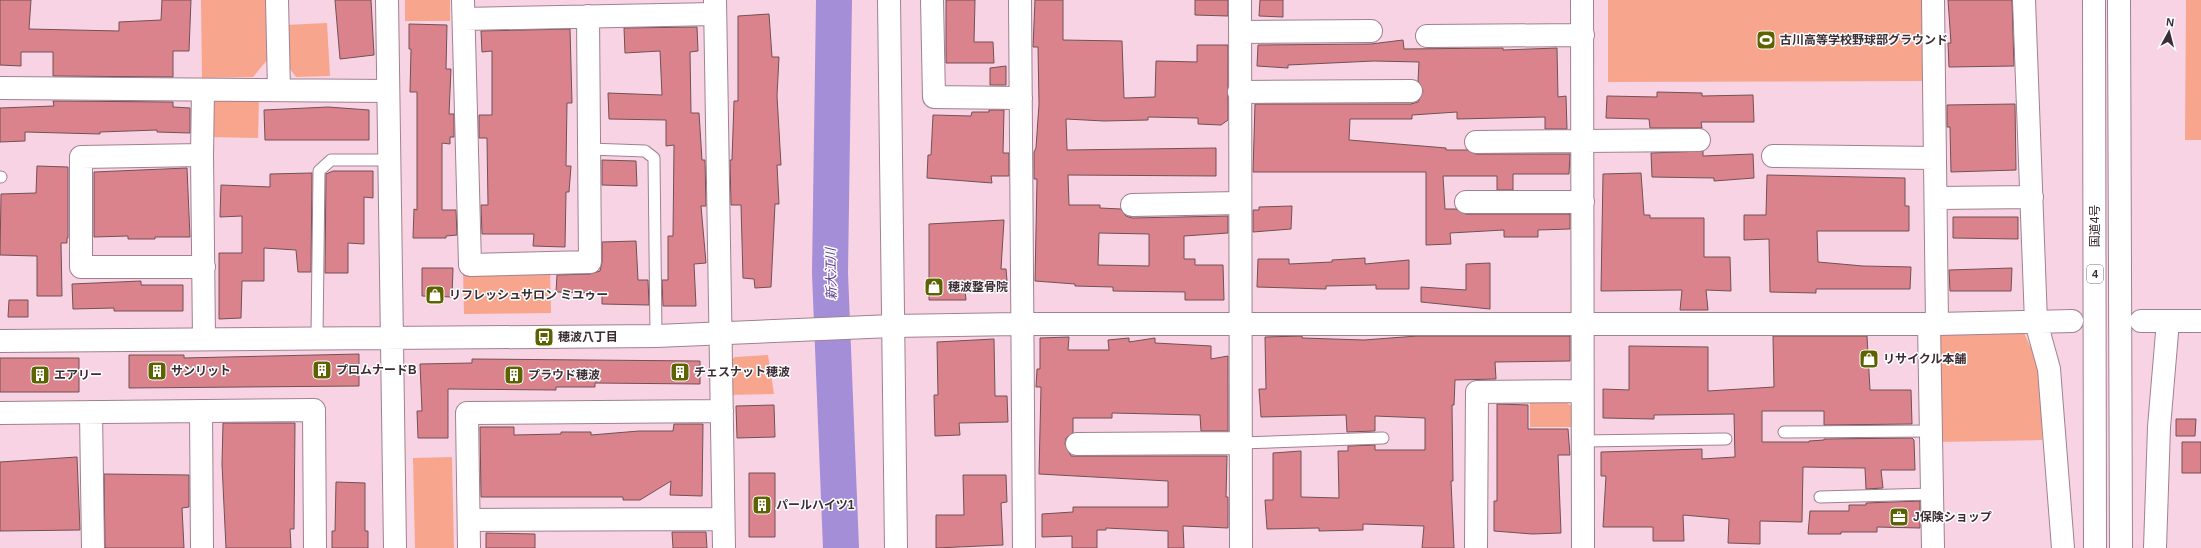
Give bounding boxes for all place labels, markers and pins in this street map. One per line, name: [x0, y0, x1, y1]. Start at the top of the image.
sports icon: 古川高等学校野球部グラウンド: [1755, 29, 1777, 51]
place label: 古川高等学校野球部グラウンド: [1780, 33, 1948, 47]
shop icon: 穂波整骨院: [923, 276, 945, 298]
place label: 穂波整骨院: [948, 280, 1008, 294]
shop icon: リフレッシュサロン ミユゥー: [424, 284, 446, 306]
place label: リフレッシュサロン ミユゥー: [449, 288, 608, 302]
bus stop icon: 穂波八丁目: [533, 326, 555, 348]
place label: 穂波八丁目: [558, 330, 618, 344]
shop icon: リサイクル本舗: [1858, 348, 1880, 370]
place label: リサイクル本舗: [1883, 352, 1966, 366]
building icon: プロムナードB: [311, 359, 333, 381]
building icon: サンリット: [146, 360, 168, 382]
building icon: チェスナット穂波: [669, 361, 691, 383]
place label: プロムナードB: [336, 363, 417, 377]
building icon: エアリー: [29, 364, 51, 386]
place label: サンリット: [171, 364, 231, 378]
building icon: プラウド穂波: [503, 364, 525, 386]
place label: チェスナット穂波: [694, 365, 790, 379]
place label: エアリー: [54, 368, 102, 382]
place label: プラウド穂波: [528, 368, 600, 382]
building icon: パールハイツ1: [751, 494, 773, 516]
place label: パールハイツ1: [776, 498, 855, 512]
office icon: J保険ショップ: [1888, 506, 1910, 528]
place label: J保険ショップ: [1913, 510, 1992, 524]

